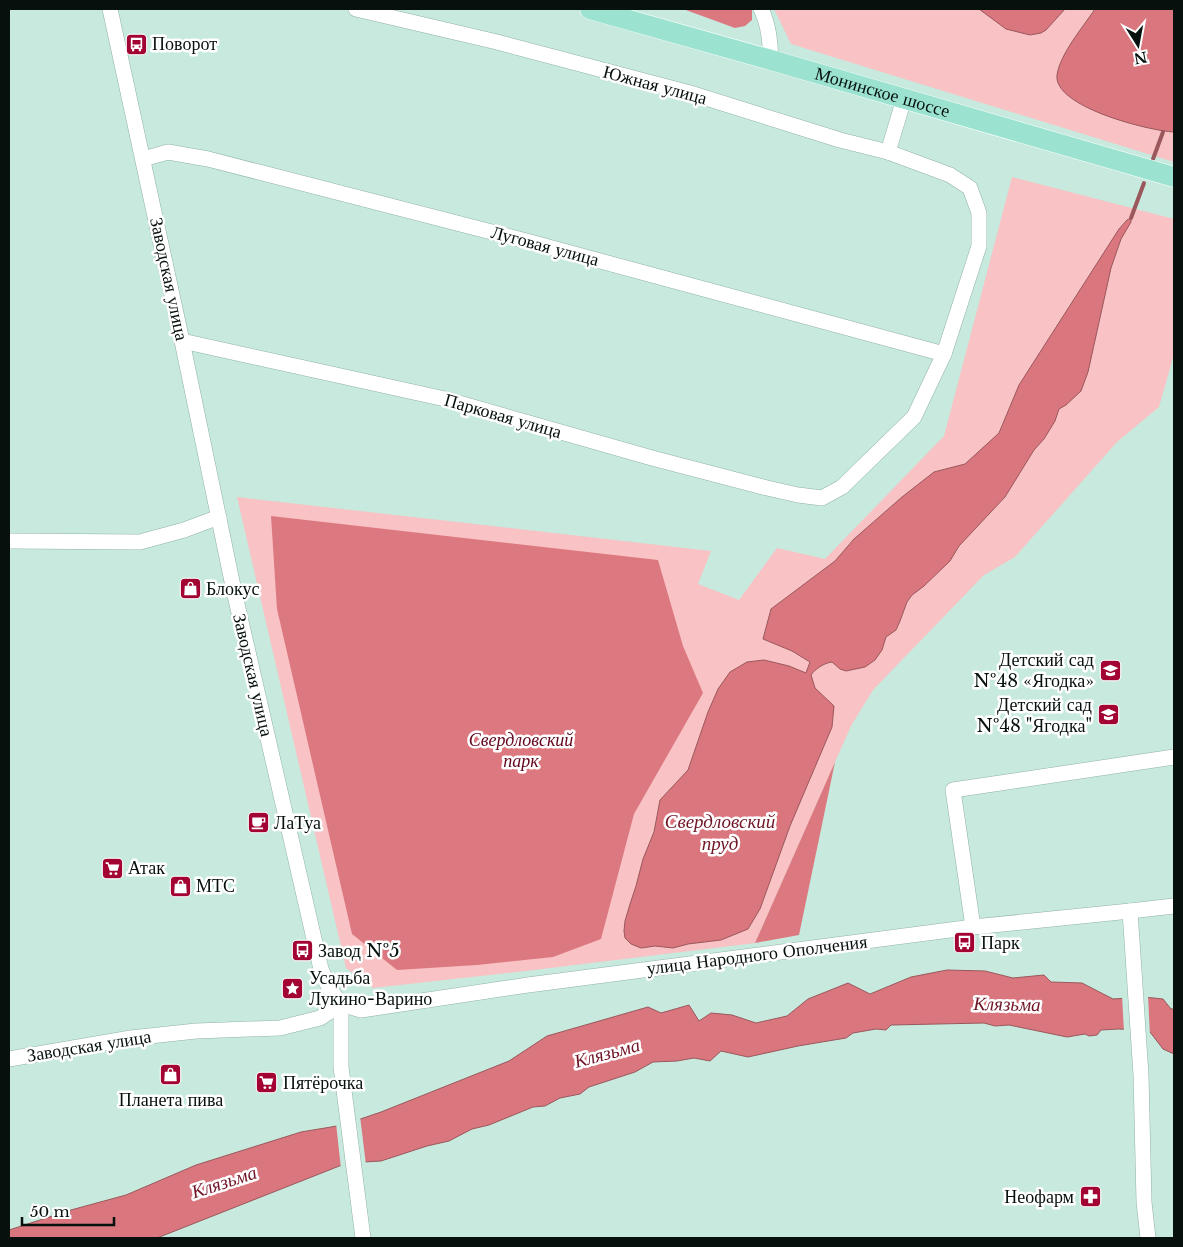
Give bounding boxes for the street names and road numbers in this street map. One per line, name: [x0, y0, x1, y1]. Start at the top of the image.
street label: Южная улица: [601, 61, 709, 109]
street label: Монинское шоссе: [812, 62, 952, 122]
street label: Заводская улица: [145, 215, 193, 343]
street label: Луговая улица: [489, 221, 601, 271]
street label: Парковая улица: [442, 389, 564, 443]
street label: Заводская улица: [228, 611, 278, 739]
street label: улица Народного Ополчения: [646, 931, 868, 979]
street label: Заводская улица: [25, 1025, 153, 1067]

